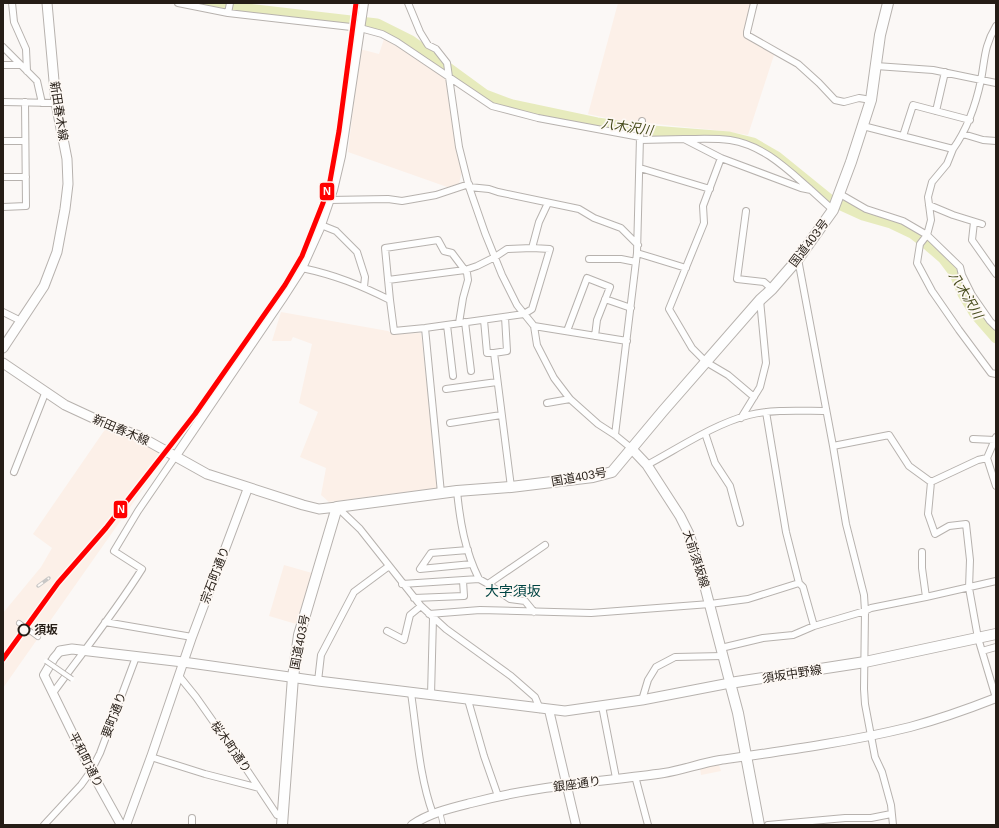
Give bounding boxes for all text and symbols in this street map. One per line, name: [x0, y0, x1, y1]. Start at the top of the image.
street label: 新田春木線: [47, 80, 71, 142]
water label: 八木沢川: [600, 116, 656, 138]
line badge: N: [319, 182, 335, 201]
text: N: [323, 185, 331, 197]
street label: 国道403号: [787, 216, 831, 270]
water label: 八木沢川: [946, 269, 987, 323]
street label: 新田春木線: [91, 412, 151, 448]
street label: 国道403号: [550, 465, 608, 489]
line badge: N: [113, 500, 128, 519]
text: N: [117, 503, 125, 515]
street label: 大前須坂線: [680, 528, 712, 590]
street label: 宗石町通り: [198, 544, 232, 606]
district label: 大字須坂: [485, 583, 541, 599]
street label: 国道403号: [288, 613, 312, 671]
marker: 須坂: [17, 623, 31, 637]
place label: 須坂: [34, 623, 58, 637]
street label: 須坂中野線: [761, 662, 823, 686]
street label: 要町通り: [99, 690, 129, 740]
street label: 桜木町通り: [208, 718, 254, 776]
street label: 平和町通り: [66, 730, 106, 790]
street label: 銀座通り: [552, 774, 602, 794]

